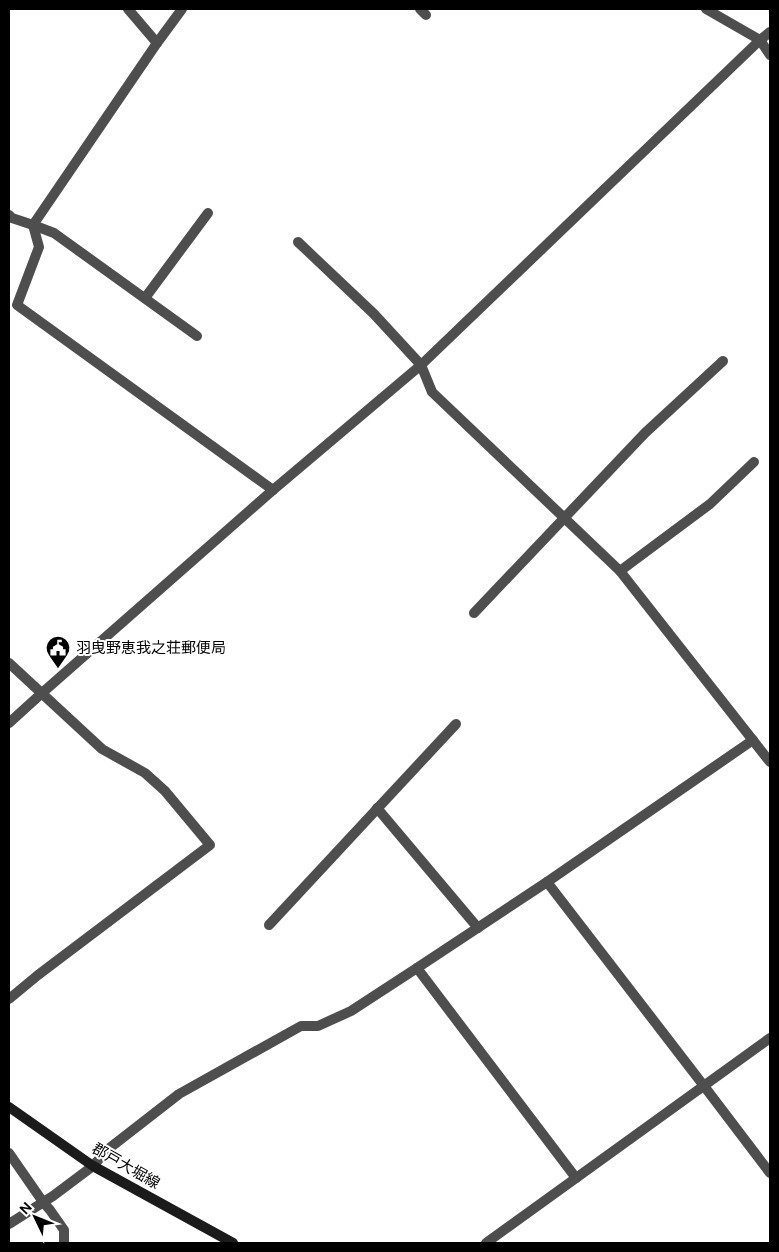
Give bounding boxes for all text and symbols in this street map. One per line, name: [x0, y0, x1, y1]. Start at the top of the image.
public building icon: 羽曳野恵我之荘郵便局: [45, 635, 71, 669]
place label: 羽曳野恵我之荘郵便局: [76, 638, 226, 658]
street label: 郡戸大堀線: [89, 1139, 163, 1193]
north arrow: [10, 1192, 60, 1242]
text: N: [15, 1198, 36, 1218]

